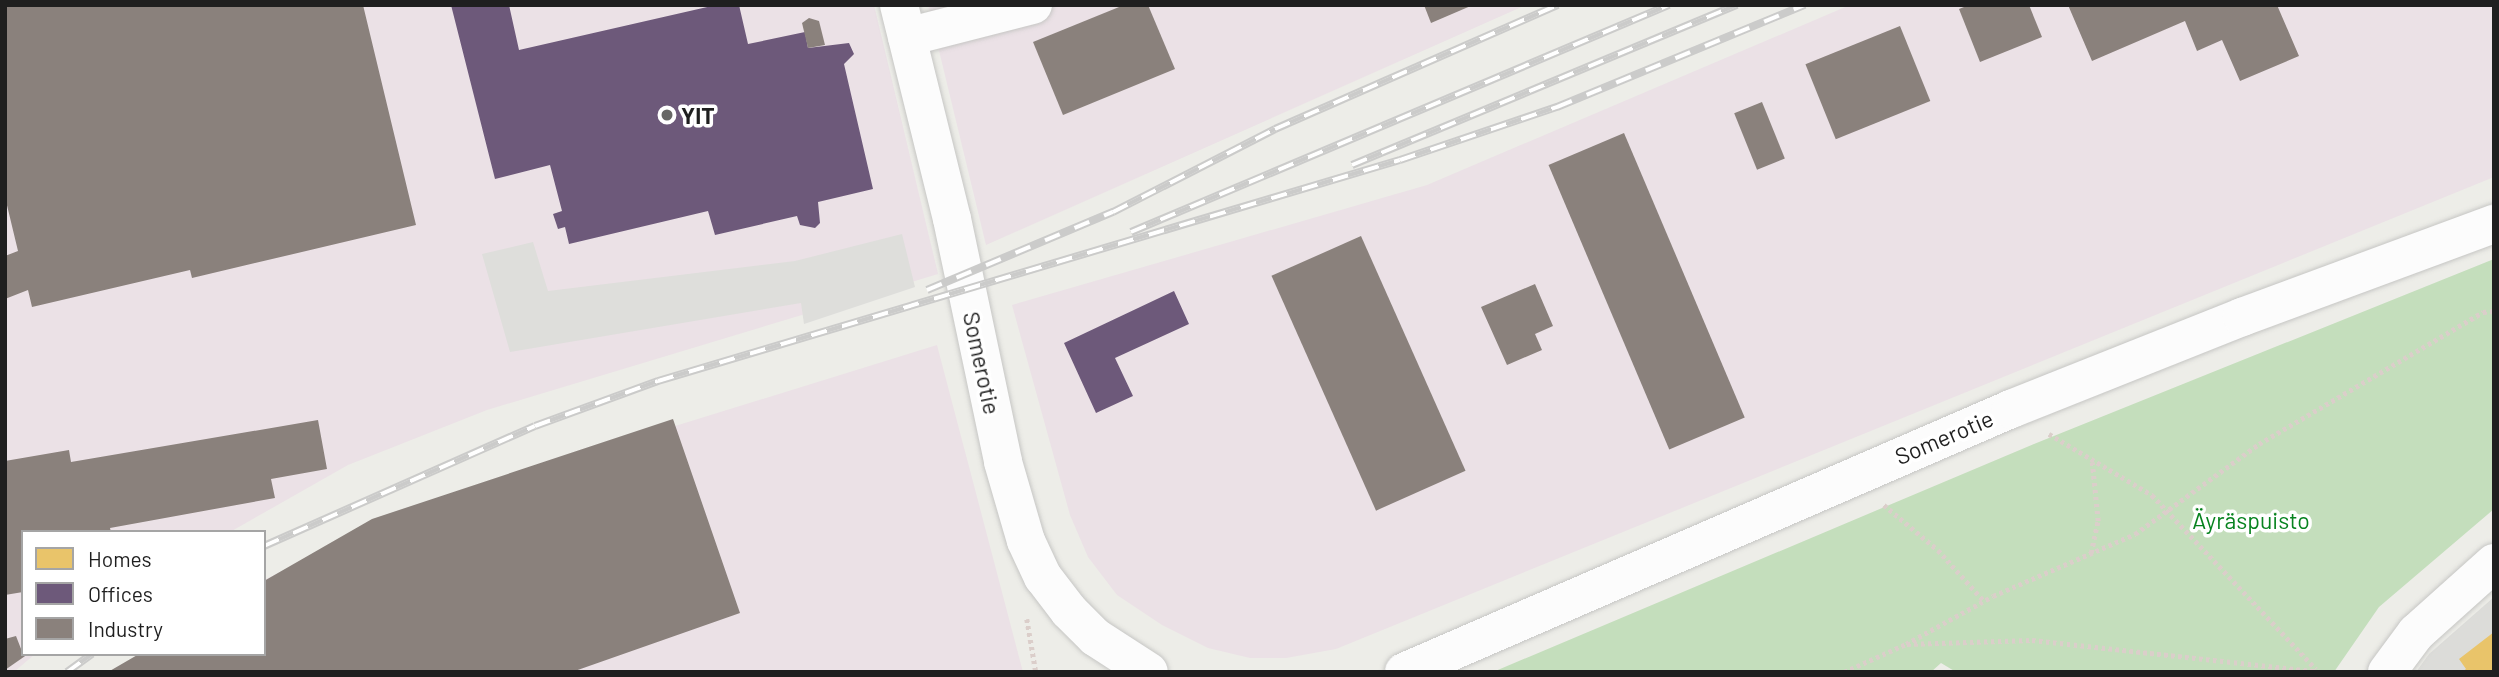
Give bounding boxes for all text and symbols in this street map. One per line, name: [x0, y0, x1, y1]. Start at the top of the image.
place label: YIT: [681, 101, 715, 129]
marker: YIT: [659, 107, 675, 123]
street label: Somerotie: [958, 309, 1006, 417]
street label: Somerotie: [1891, 404, 1997, 470]
park label: Äyräspuisto: [2192, 506, 2310, 534]
legend: [21, 530, 266, 656]
text: Homes: [88, 546, 152, 571]
text: Offices: [88, 581, 153, 606]
text: Industry: [88, 616, 163, 641]

